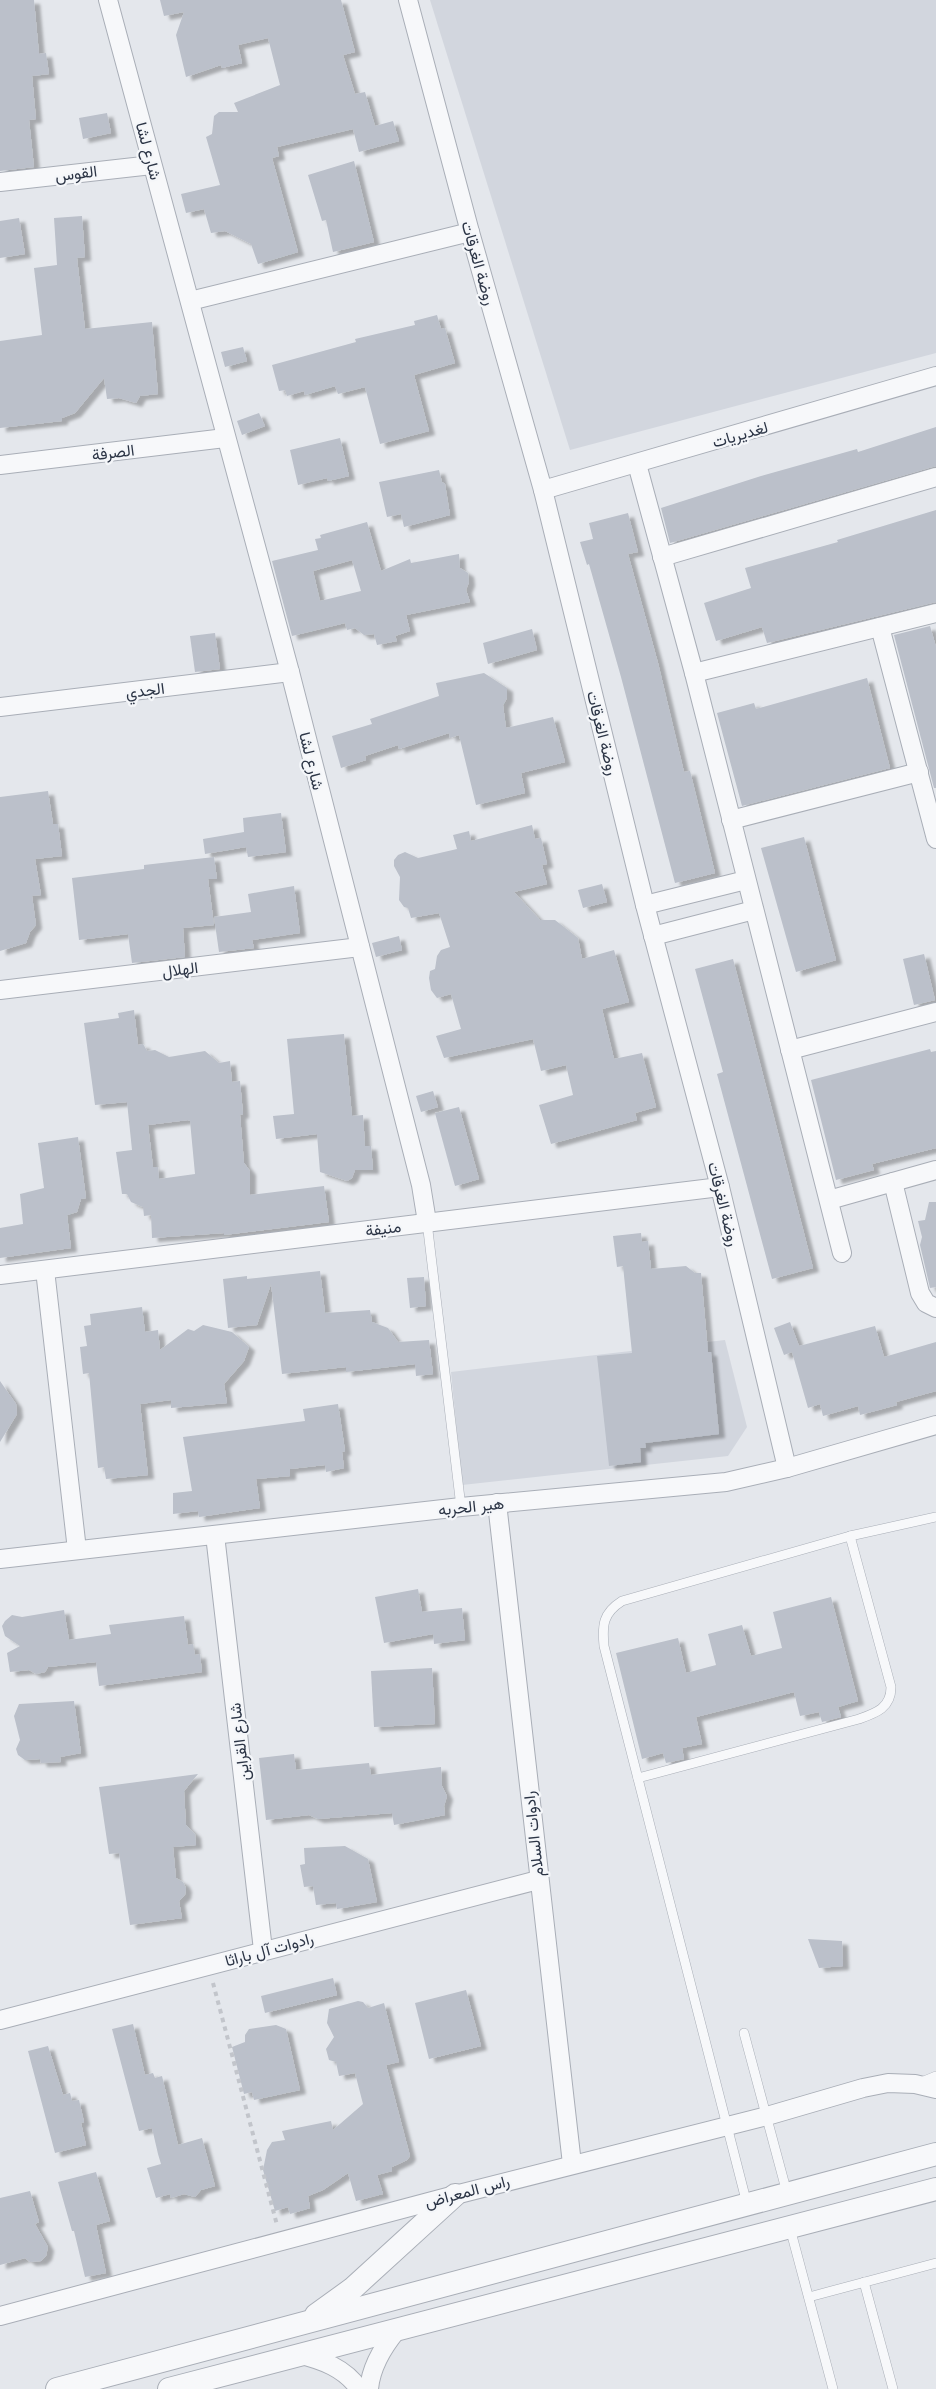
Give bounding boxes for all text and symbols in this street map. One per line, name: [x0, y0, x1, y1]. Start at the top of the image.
street label: شارع لشا: [130, 120, 164, 183]
street label: القوس: [54, 162, 98, 186]
street label: روضة الغرقات: [457, 219, 499, 308]
street label: لغديريات: [710, 418, 771, 452]
street label: الصرفة: [91, 441, 136, 466]
street label: الجدي: [125, 680, 166, 706]
street label: روضة الغرقات: [582, 689, 621, 778]
street label: شارع لشا: [293, 730, 327, 792]
street label: الهلال: [161, 959, 199, 982]
street label: روضة الغرقات: [703, 1160, 742, 1249]
street label: منيفة: [364, 1218, 402, 1240]
street label: هير الحربه: [437, 1495, 505, 1520]
street label: شارع القراين: [226, 1701, 256, 1782]
street label: رادوات السلام: [521, 1790, 548, 1878]
street label: رادوات آل باراثا: [223, 1930, 316, 1971]
street label: راس المعراض: [423, 2172, 512, 2213]

